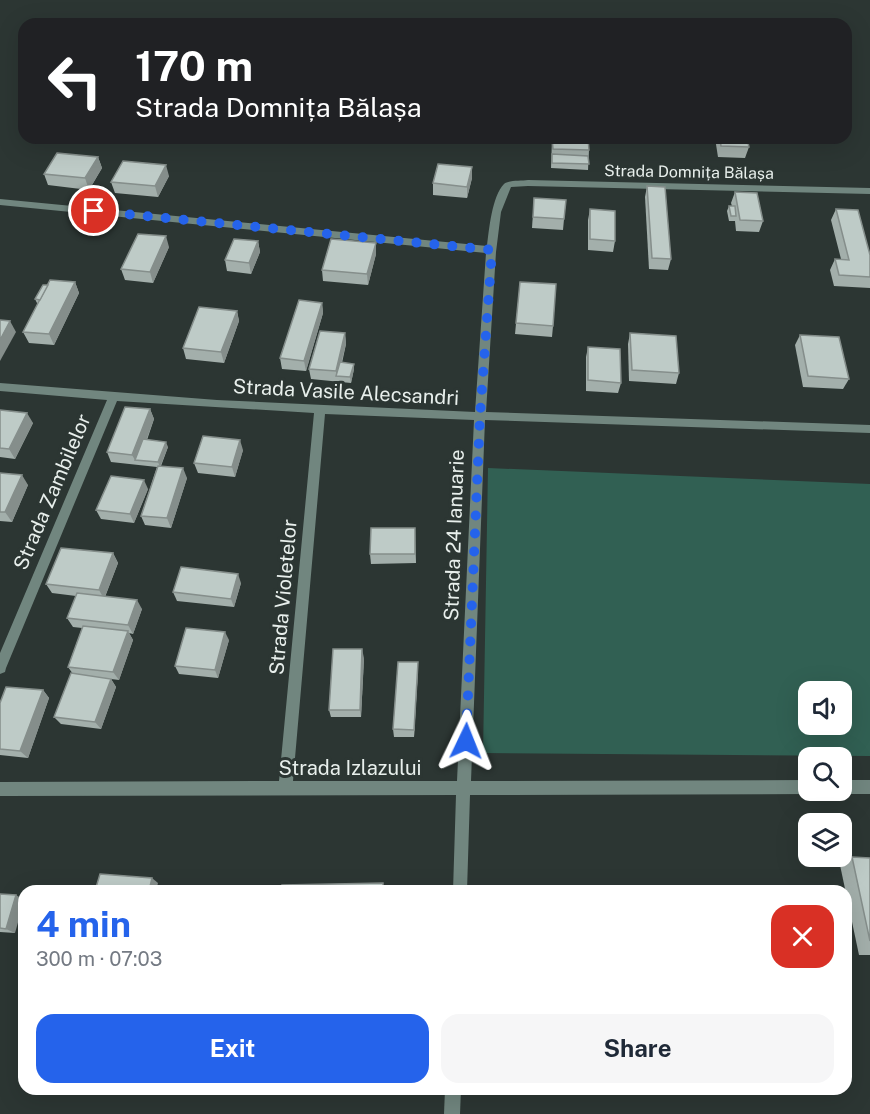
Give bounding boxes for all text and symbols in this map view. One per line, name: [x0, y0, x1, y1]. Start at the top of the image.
text: 170 m: [135, 41, 253, 90]
icon: left: [36, 42, 114, 120]
text: Strada Domnița Bălașa: [135, 91, 422, 123]
street label: Strada Domnița Bălașa: [604, 161, 774, 183]
pin: [68, 185, 119, 236]
icon: arrive: [77, 194, 110, 227]
street label: Strada Vasile Alecsandri: [232, 374, 460, 410]
street label: Strada Zambilelor: [8, 410, 96, 574]
street label: Strada 24 Ianuarie: [439, 449, 469, 621]
street label: Strada Violetelor: [264, 518, 302, 676]
map controls: [798, 681, 852, 867]
button: sound: [798, 681, 852, 735]
position arrow: [434, 709, 498, 773]
button: search: [798, 747, 852, 801]
street label: Strada Izlazului: [278, 756, 422, 780]
button: layers: [798, 813, 852, 867]
text: 4 min: [36, 903, 131, 945]
button: close: [771, 905, 834, 968]
text: 300 m · 07:03: [36, 947, 162, 971]
button: Exit: [36, 1014, 429, 1083]
button: Share: [441, 1014, 834, 1083]

